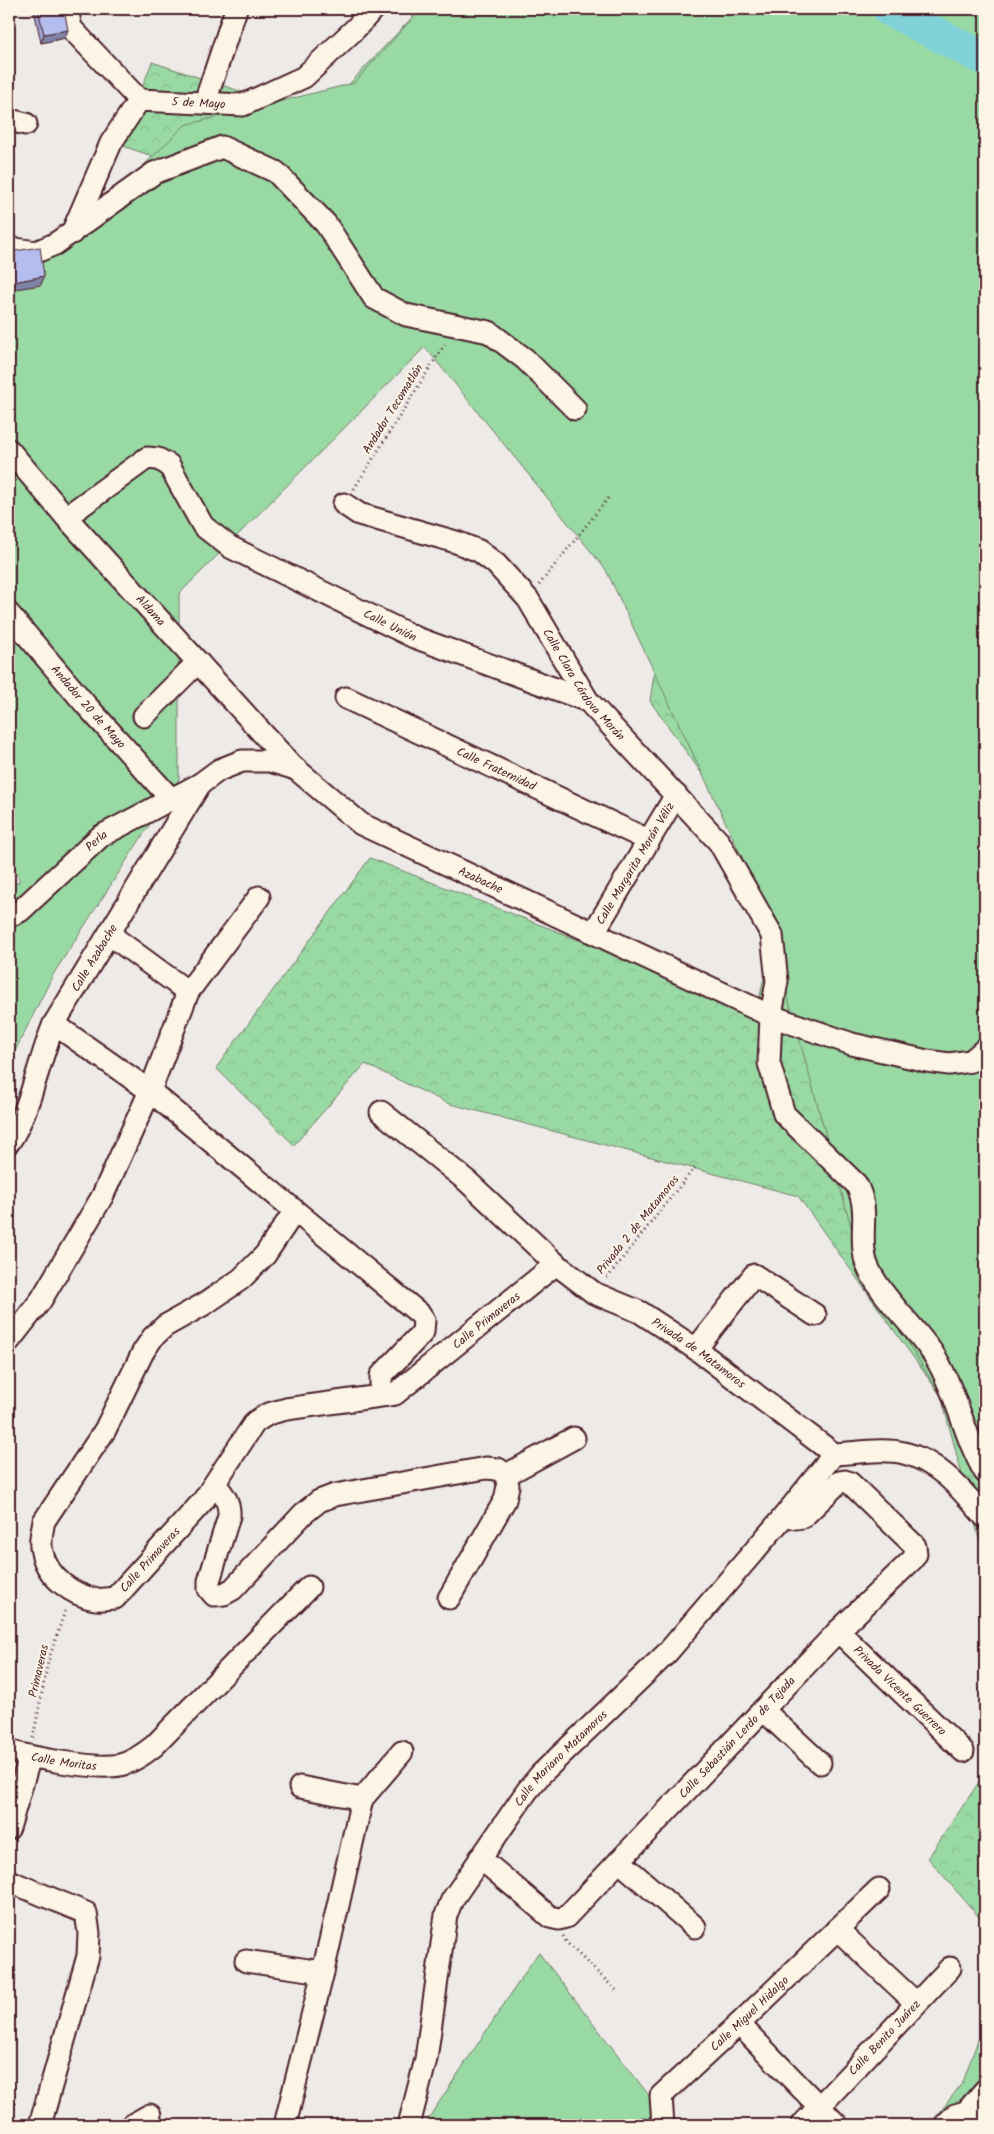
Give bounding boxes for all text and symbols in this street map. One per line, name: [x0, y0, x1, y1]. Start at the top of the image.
street label: 5 de Mayo: [171, 92, 226, 114]
street label: Andador Tecomatlán: [358, 360, 428, 458]
street label: Aldama: [131, 590, 171, 631]
street label: Calle Unión: [360, 604, 420, 646]
street label: Calle Clara Córdova Morán: [538, 625, 630, 745]
street label: Andador 20 de Mayo: [46, 661, 130, 753]
street label: Calle Fraternidad: [453, 742, 540, 796]
street label: Calle Margarita Morán Véliz: [591, 798, 679, 928]
street label: Perla: [81, 825, 111, 856]
street label: Azabache: [455, 861, 507, 899]
street label: Calle Azabache: [66, 920, 122, 995]
street label: Privada 2 de Matamoros: [592, 1171, 684, 1279]
street label: Calle Primaveras: [448, 1287, 524, 1354]
street label: Privada de Matamoros: [648, 1313, 750, 1393]
street label: Calle Primaveras: [115, 1523, 185, 1597]
street label: Privada Vicente Guerrero: [849, 1641, 951, 1740]
street label: Primaveras: [24, 1643, 54, 1699]
street label: Calle Sebastián Lerdo de Tejada: [674, 1672, 800, 1803]
street label: Calle Mariano Matamoros: [509, 1705, 612, 1810]
street label: Calle Moritas: [29, 1747, 97, 1775]
street label: Calle Miguel Hidalgo: [706, 1971, 793, 2056]
street label: Calle Benito Juárez: [844, 1996, 925, 2080]

